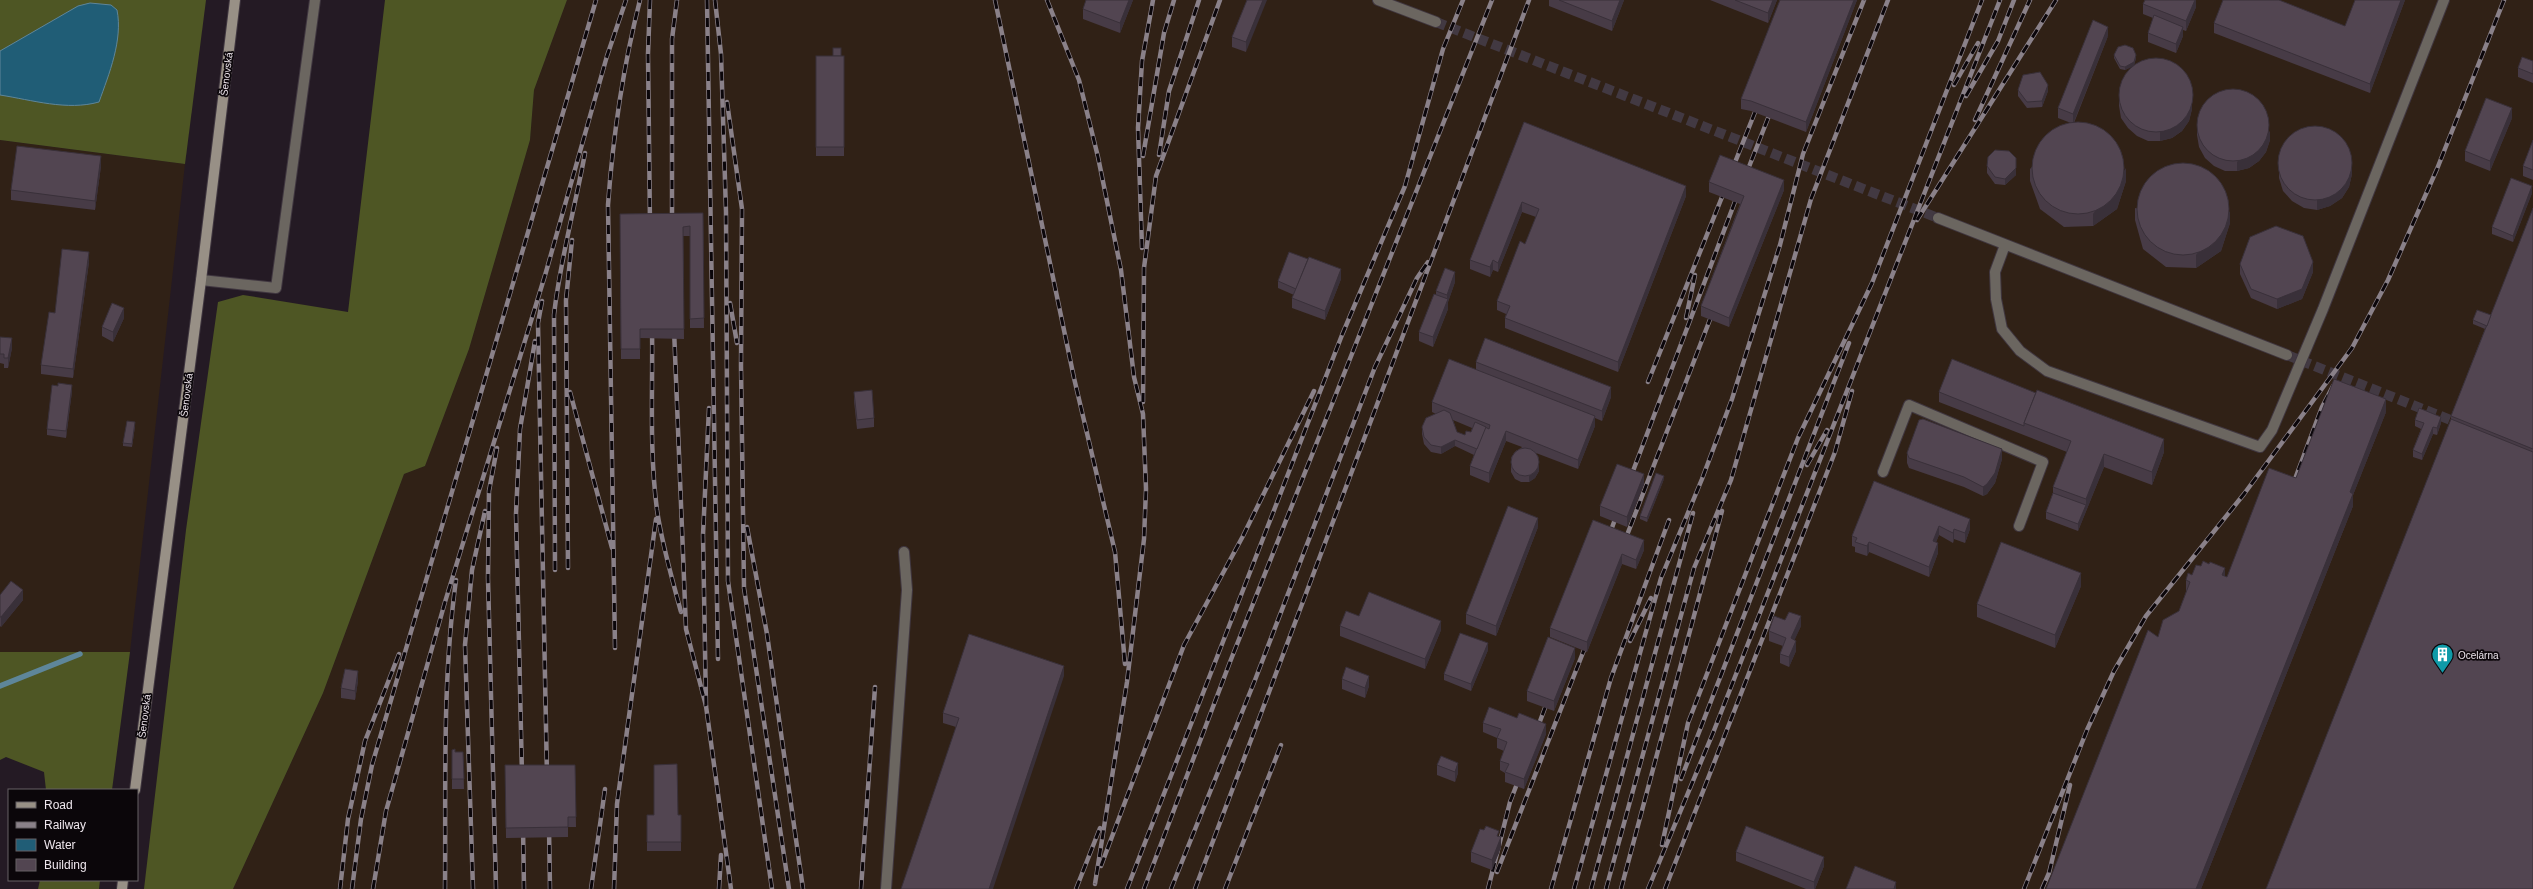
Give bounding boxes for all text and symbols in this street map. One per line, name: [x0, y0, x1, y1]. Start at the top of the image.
street label: Šenovská: [217, 51, 235, 97]
street label: Šenovská: [177, 372, 195, 418]
building icon: Ocelárna: [2430, 642, 2456, 675]
place label: Ocelárna: [2458, 650, 2499, 661]
street label: Šenovská: [135, 693, 153, 739]
legend: [8, 789, 138, 881]
text: Road: [44, 798, 73, 812]
text: Railway: [44, 818, 86, 832]
text: Water: [44, 838, 76, 852]
text: Building: [44, 858, 87, 872]

